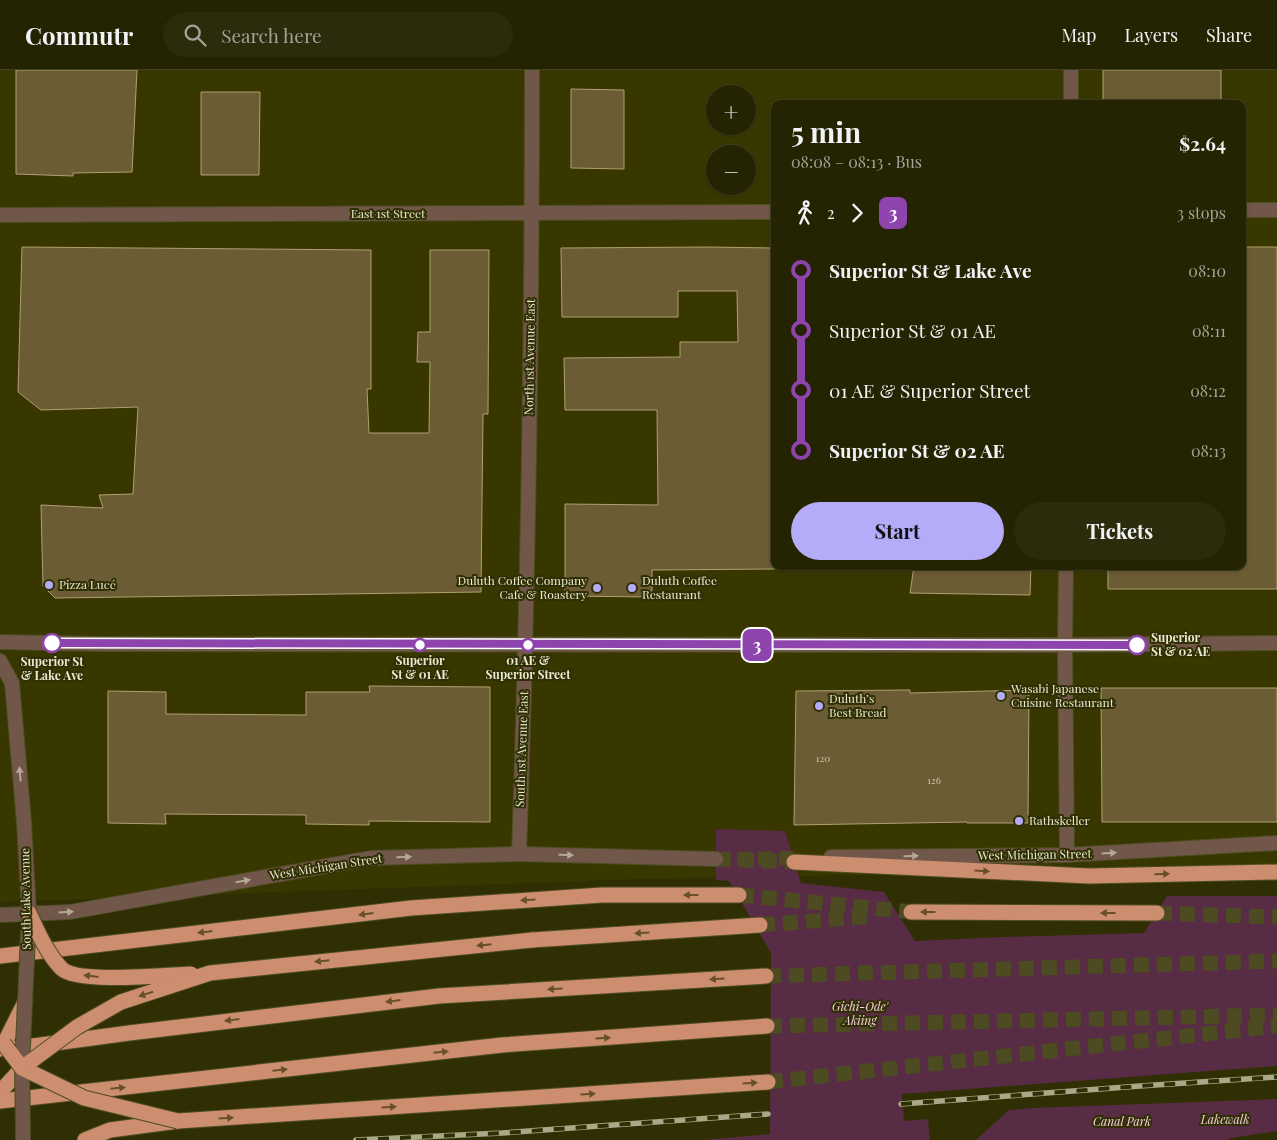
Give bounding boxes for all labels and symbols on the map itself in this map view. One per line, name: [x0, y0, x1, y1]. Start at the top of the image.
street label: East 1st Street: [351, 205, 426, 221]
street label: North 1st Avenue East: [520, 298, 538, 415]
place label: Duluth Coffee Company Cafe & Roastery: [458, 572, 587, 602]
place label: Duluth Coffee Restaurant: [642, 572, 717, 602]
place label: Pizza Lucé: [59, 576, 116, 592]
marker: Pizza Lucé: [43, 579, 55, 591]
marker: Duluth Coffee Company Cafe & Roastery: [591, 582, 603, 594]
marker: Duluth Coffee Restaurant: [626, 582, 638, 594]
line badge: 3: [741, 629, 773, 661]
place label: Superior St & 02 AE: [1151, 629, 1211, 659]
marker: Superior St & Lake Ave: [42, 633, 62, 653]
marker: Superior St & 02 AE: [1127, 635, 1147, 655]
marker: Superior St & 01 AE: [413, 638, 427, 652]
marker: 01 AE & Superior Street: [521, 638, 535, 652]
place label: Superior St & 01 AE: [391, 652, 449, 682]
place label: 01 AE & Superior Street: [486, 652, 571, 682]
place label: Superior St & Lake Ave: [20, 653, 84, 683]
place label: Wasabi Japanese Cuisine Restaurant: [1010, 680, 1115, 710]
street label: South 1st Avenue East: [511, 690, 531, 807]
place label: Duluth’s Best Bread: [829, 690, 887, 720]
marker: Wasabi Japanese Cuisine Restaurant: [995, 690, 1007, 702]
marker: Duluth’s Best Bread: [813, 700, 825, 712]
house number: 120: [816, 751, 830, 765]
one-way arrow: [15, 765, 23, 781]
house number: 126: [927, 773, 941, 787]
place label: Rathskeller: [1029, 812, 1091, 828]
marker: Rathskeller: [1013, 815, 1025, 827]
street label: West Michigan Street: [977, 845, 1093, 863]
street label: South Lake Avenue: [16, 848, 34, 950]
one-way arrow: [1101, 848, 1117, 856]
street label: West Michigan Street: [268, 849, 384, 883]
one-way arrow: [559, 851, 575, 859]
one-way arrow: [904, 852, 920, 860]
one-way arrow: [396, 853, 412, 861]
one-way arrow: [975, 867, 991, 875]
one-way arrow: [1155, 870, 1171, 878]
one-way arrow: [236, 876, 252, 884]
one-way arrow: [682, 891, 698, 899]
one-way arrow: [520, 897, 536, 905]
one-way arrow: [58, 908, 74, 916]
one-way arrow: [920, 908, 936, 916]
one-way arrow: [1100, 909, 1116, 917]
one-way arrow: [358, 910, 374, 918]
one-way arrow: [197, 928, 213, 936]
one-way arrow: [634, 929, 650, 937]
one-way arrow: [475, 941, 491, 949]
one-way arrow: [314, 957, 330, 965]
one-way arrow: [83, 972, 99, 980]
one-way arrow: [709, 975, 725, 983]
one-way arrow: [547, 985, 563, 993]
one-way arrow: [138, 990, 153, 998]
one-way arrow: [385, 997, 401, 1005]
park label: Gichi-Ode' Akiing: [832, 998, 889, 1028]
one-way arrow: [223, 1016, 239, 1024]
one-way arrow: [595, 1033, 611, 1041]
one-way arrow: [433, 1048, 449, 1056]
one-way arrow: [272, 1066, 288, 1074]
one-way arrow: [743, 1079, 759, 1087]
one-way arrow: [110, 1084, 126, 1092]
one-way arrow: [580, 1089, 596, 1097]
one-way arrow: [381, 1103, 397, 1111]
park label: Lakewalk: [1200, 1111, 1249, 1127]
one-way arrow: [219, 1113, 235, 1121]
park label: Canal Park: [1093, 1113, 1151, 1129]

